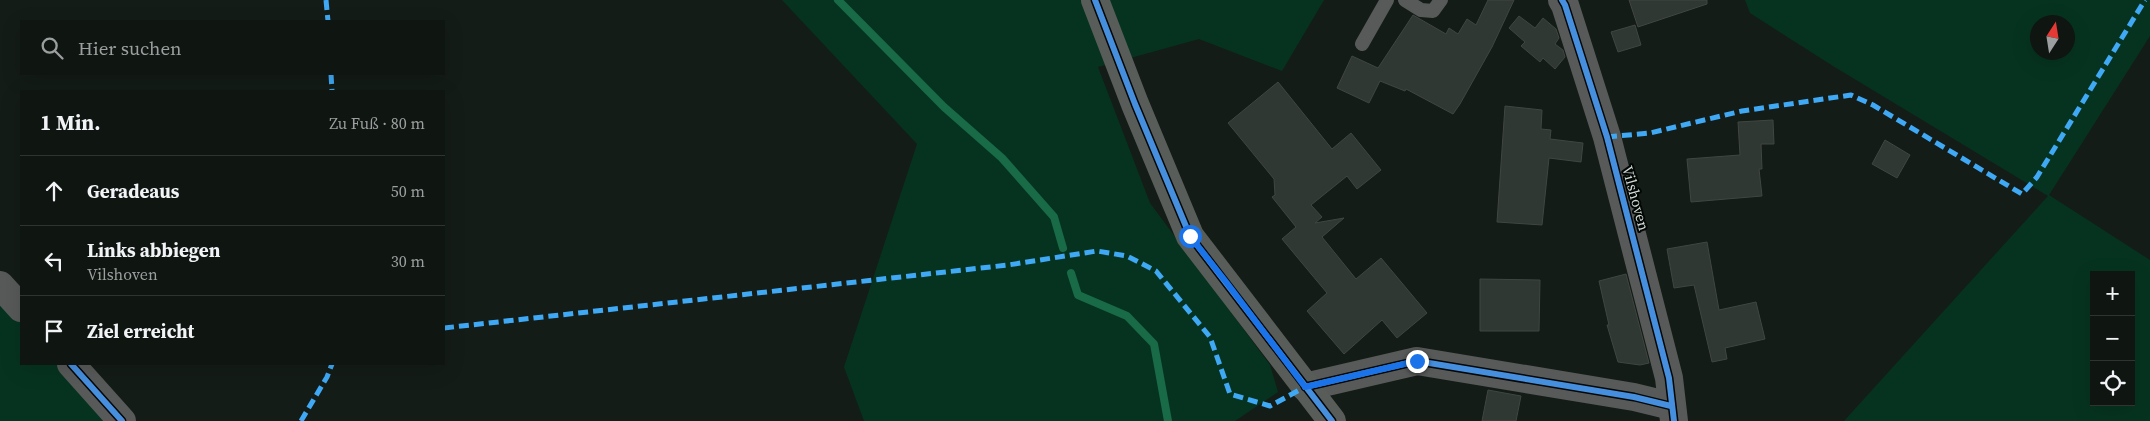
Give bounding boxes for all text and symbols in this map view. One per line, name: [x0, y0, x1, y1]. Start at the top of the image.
north arrow: [2030, 15, 2075, 60]
search box: [20, 20, 445, 75]
icon: search: [38, 34, 66, 62]
text: Hier suchen: [78, 35, 182, 61]
text: 1 Min.: [40, 108, 101, 137]
text: Zu Fuß · 80 m: [329, 112, 425, 134]
street label: Vilshoven: [1617, 163, 1655, 233]
icon: ahead: [40, 177, 68, 205]
text: Geradeaus: [87, 178, 179, 204]
text: 50 m: [391, 180, 425, 202]
route start: [1179, 225, 1202, 248]
text: Links abbiegen: [87, 237, 220, 263]
icon: left: [40, 247, 68, 275]
text: 30 m: [391, 250, 425, 272]
text: Vilshoven: [87, 263, 158, 285]
map controls: [2090, 271, 2135, 406]
button: +: [2090, 271, 2135, 316]
button: −: [2090, 316, 2135, 361]
icon: arrive: [40, 317, 68, 345]
text: Ziel erreicht: [87, 318, 194, 344]
route end: [1406, 350, 1429, 373]
button: locate: [2090, 361, 2135, 406]

